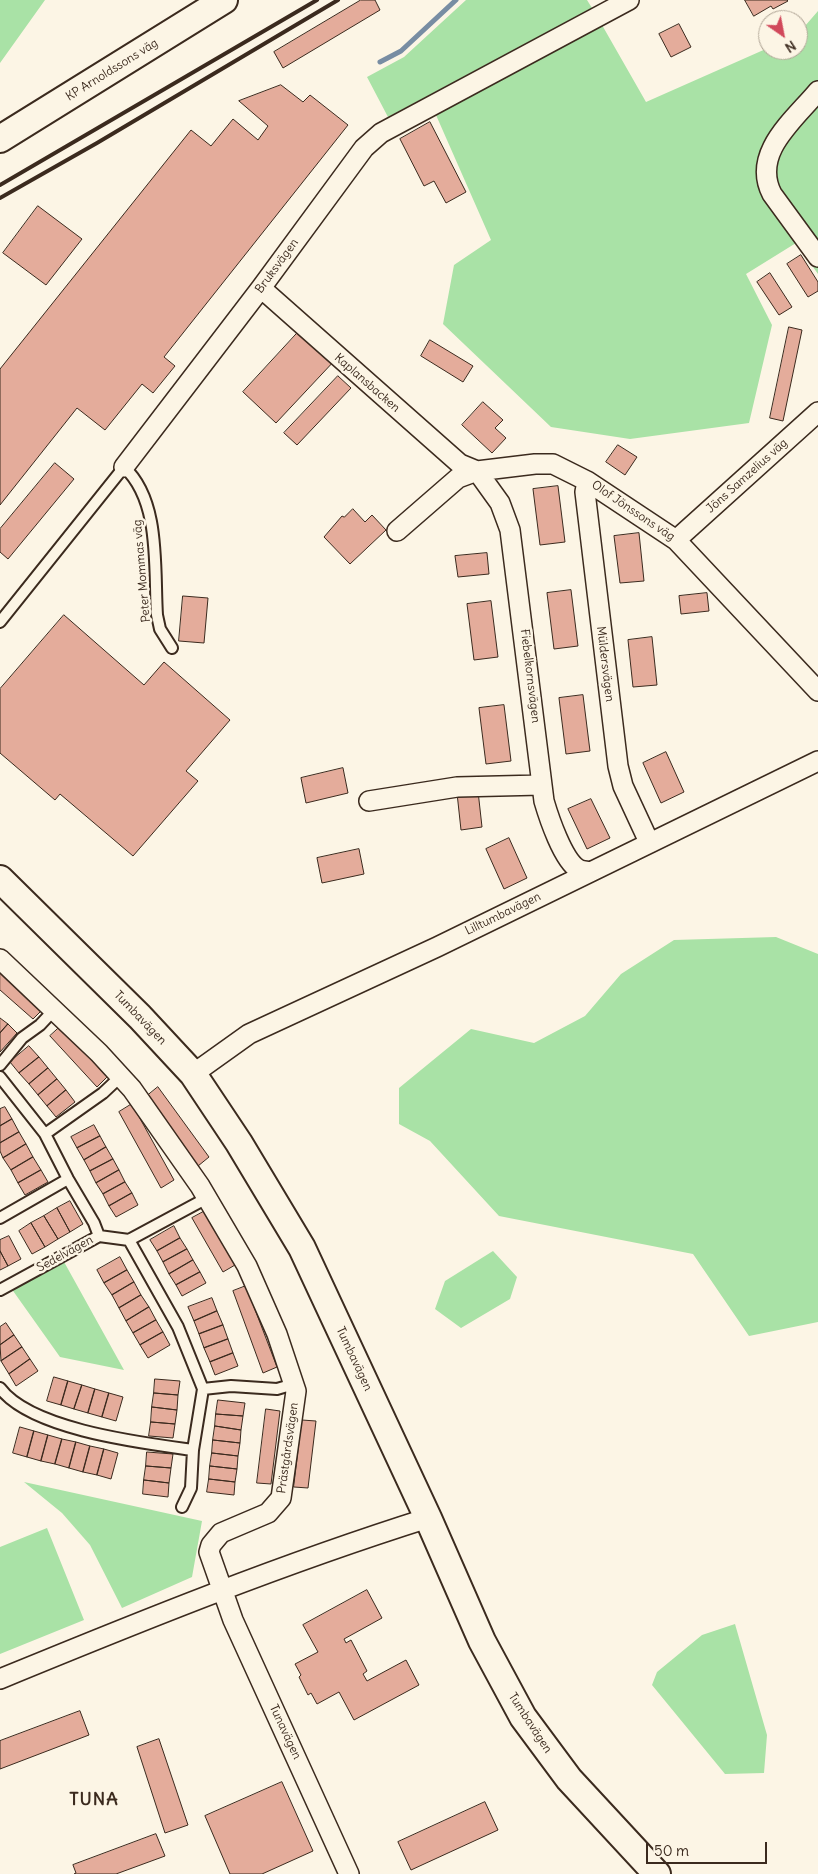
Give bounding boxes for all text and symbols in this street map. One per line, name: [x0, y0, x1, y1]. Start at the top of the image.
north arrow: [758, 10, 808, 60]
street label: KP Arnoldssons väg: [63, 36, 161, 104]
text: N: [782, 37, 800, 57]
street label: Bruksvägen: [252, 236, 302, 296]
street label: Kaplansbacken: [331, 351, 403, 415]
street label: Jöns Samzelius väg: [704, 436, 790, 516]
street label: Olof Jönssons väg: [589, 478, 677, 544]
street label: Peter Mommas väg: [130, 519, 154, 623]
street label: Müldersvägen: [593, 625, 617, 703]
street label: Fiebelkornsvägen: [517, 628, 543, 724]
street label: Lilltumbavägen: [463, 889, 543, 939]
street label: Tumbavägen: [111, 988, 169, 1048]
street label: Sedelvägen: [34, 1233, 96, 1275]
street label: Tumbavägen: [333, 1325, 375, 1393]
street label: Prästgårdsvägen: [274, 1402, 302, 1494]
street label: Tumbavägen: [505, 1690, 555, 1756]
street label: Tunavägen: [266, 1702, 304, 1762]
district label: TUNA: [69, 1789, 119, 1811]
scale bar: [648, 1832, 769, 1864]
text: 50 m: [654, 1841, 689, 1860]

